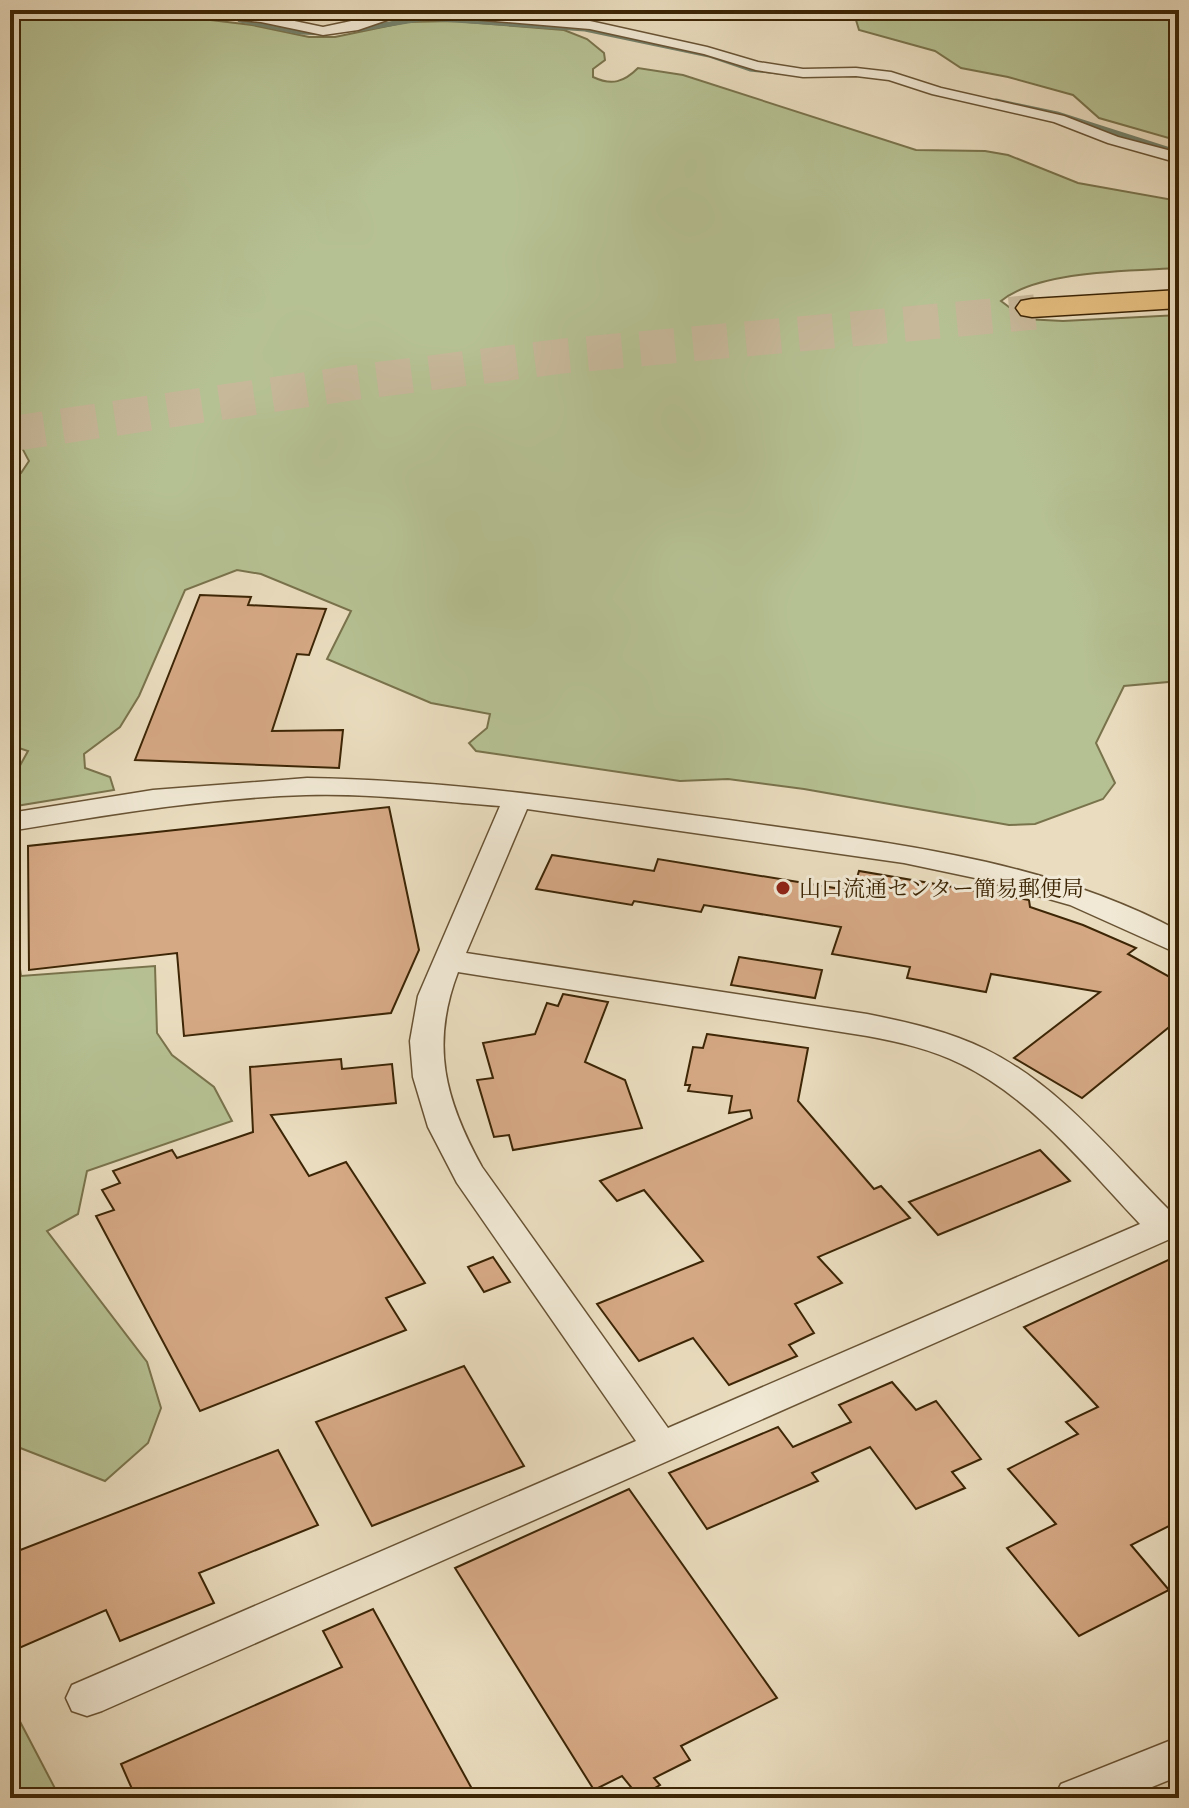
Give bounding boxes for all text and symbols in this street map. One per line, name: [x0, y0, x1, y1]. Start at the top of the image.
place label: 山口流通センター簡易郵便局: [799, 875, 1084, 902]
marker: 山口流通センター簡易郵便局: [774, 879, 792, 897]

